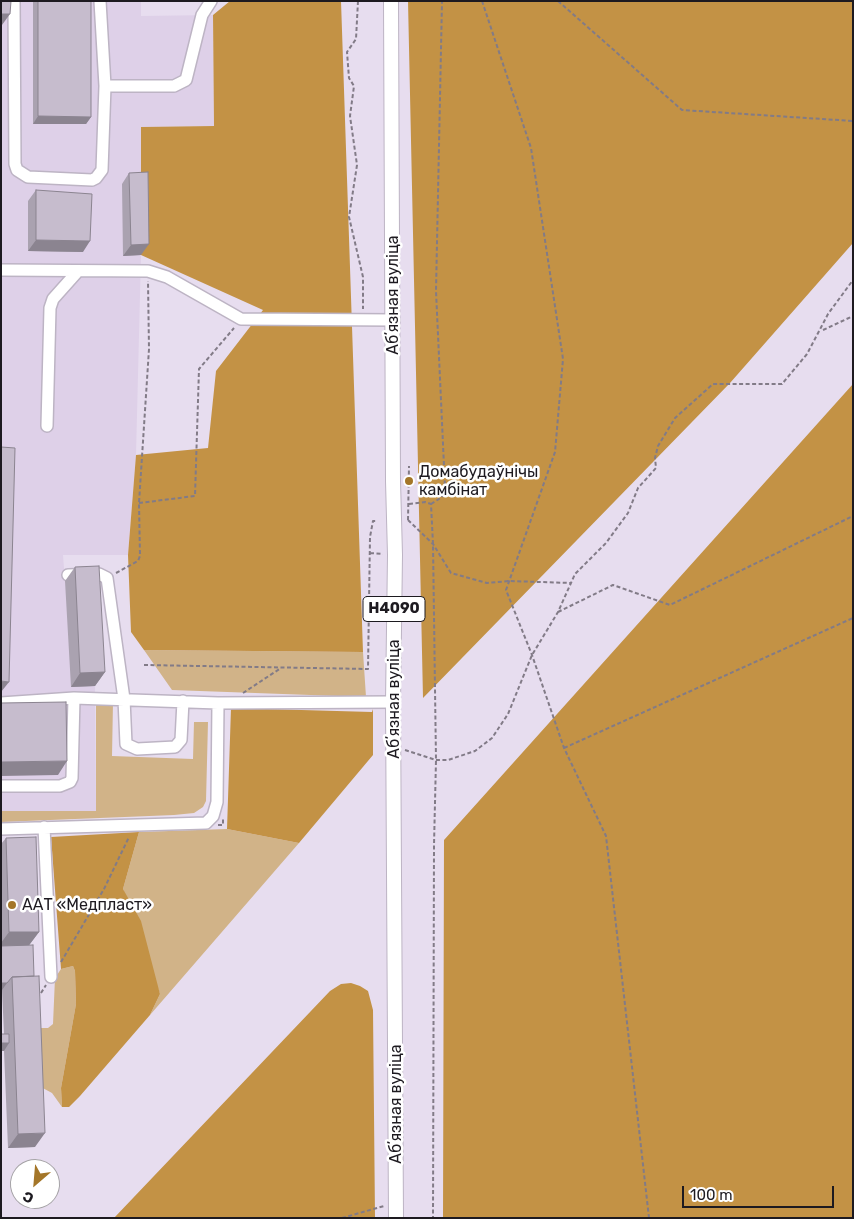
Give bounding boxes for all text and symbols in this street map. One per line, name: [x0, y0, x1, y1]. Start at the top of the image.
street label: Абʼязная вуліца: [383, 235, 403, 355]
place label: Домабудаўнічы камбінат: [419, 462, 538, 500]
marker: Домабудаўнічы камбінат: [403, 475, 415, 487]
road number: Н4090: [363, 596, 425, 622]
street label: Абʼязная вуліца: [384, 639, 404, 759]
place label: ААТ «Медпласт»: [22, 895, 152, 915]
marker: ААТ «Медпласт»: [6, 899, 18, 911]
street label: Абʼязная вуліца: [386, 1044, 406, 1164]
north arrow: [10, 1159, 60, 1209]
scale bar: [684, 1176, 836, 1208]
text: 100 m: [690, 1186, 732, 1204]
text: С: [20, 1187, 37, 1207]

